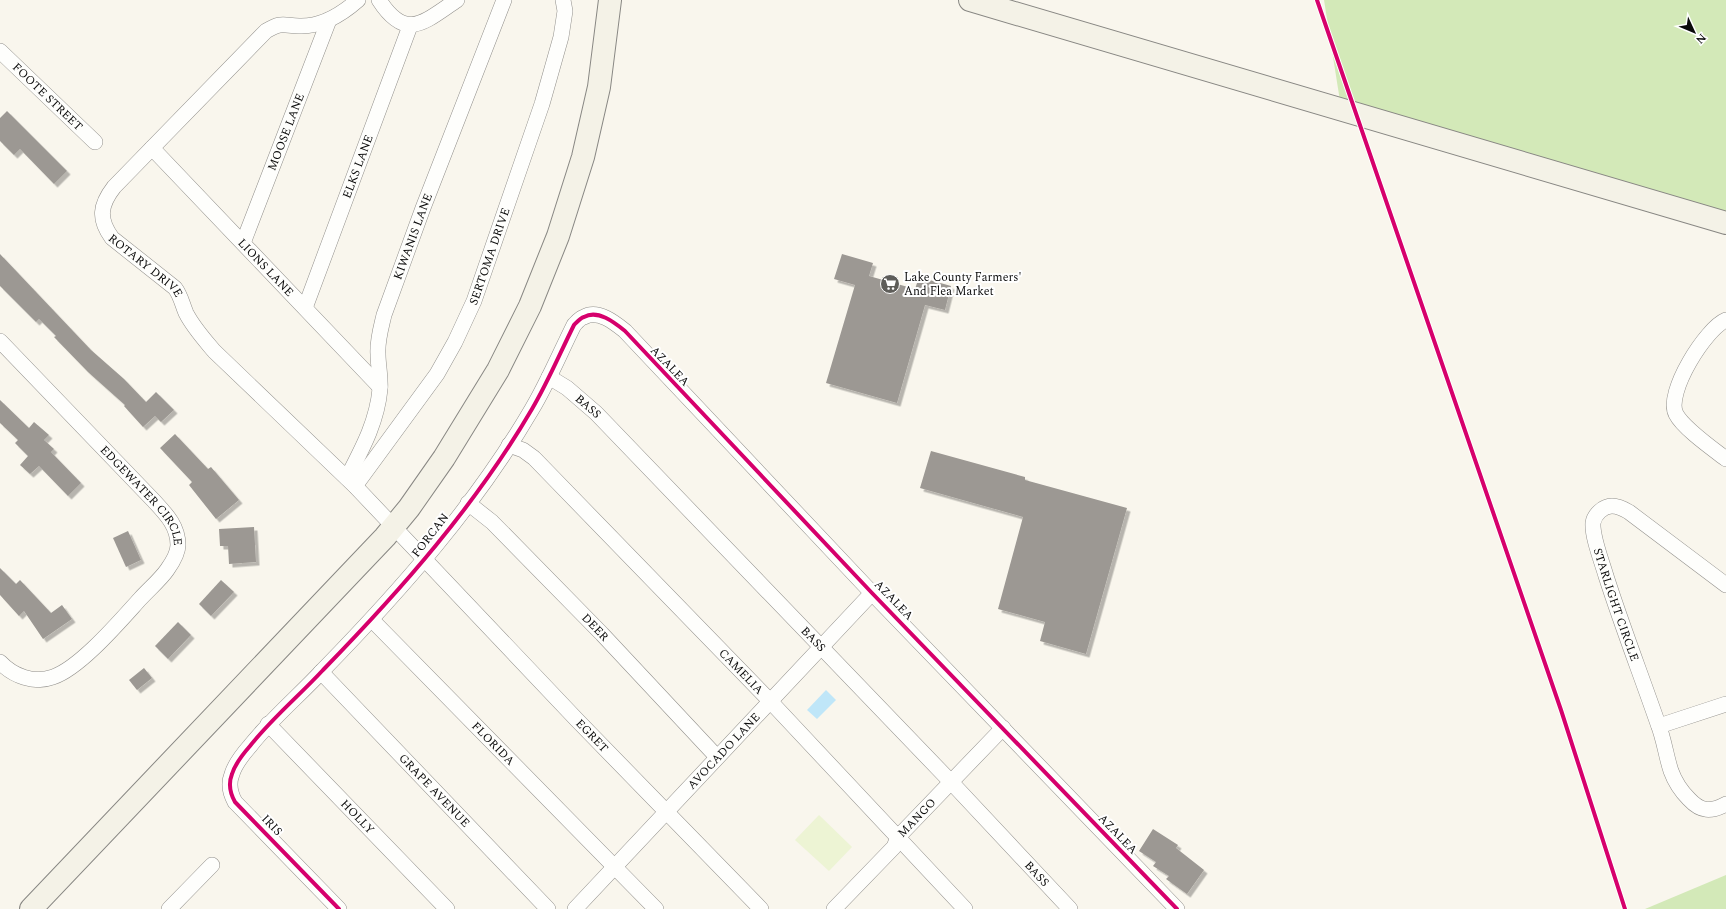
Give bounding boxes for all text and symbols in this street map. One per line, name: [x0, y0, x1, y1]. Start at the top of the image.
north arrow: [1674, 12, 1714, 52]
text: N: [1692, 29, 1710, 48]
street label: FOOTE STREET: [8, 58, 87, 136]
street label: MOOSE LANE: [263, 91, 310, 174]
street label: ELKS LANE: [338, 132, 379, 201]
street label: KIWANIS LANE: [389, 190, 438, 282]
street label: SERTOMA DRIVE: [464, 205, 516, 309]
street label: ROTARY DRIVE: [104, 229, 188, 301]
street label: LIONS LANE: [233, 234, 298, 301]
place label: Lake County Farmers' And Flea Market: [904, 268, 1021, 301]
supermarket icon: Lake County Farmers' And Flea Market: [879, 273, 901, 295]
street label: AZALEA: [645, 342, 694, 391]
street label: BASS: [570, 390, 605, 423]
street label: EDGEWATER CIRCLE: [95, 441, 187, 546]
street label: FORCAN: [407, 509, 454, 562]
street label: STARLIGHT CIRCLE: [1588, 546, 1644, 664]
street label: AZALEA: [869, 576, 918, 625]
street label: DEER: [577, 609, 613, 646]
street label: BASS: [796, 622, 830, 657]
street label: CAMELIA: [714, 644, 768, 699]
street label: AVOCADO LANE: [683, 708, 765, 794]
street label: EGRET: [571, 715, 613, 757]
street label: FLORIDA: [467, 717, 519, 770]
street label: GRAPE AVENUE: [394, 749, 474, 832]
street label: MANGO: [893, 794, 941, 842]
street label: HOLLY: [336, 795, 379, 839]
street label: IRIS: [257, 810, 287, 840]
street label: AZALEA: [1093, 810, 1142, 859]
street label: BASS: [1020, 857, 1053, 891]

